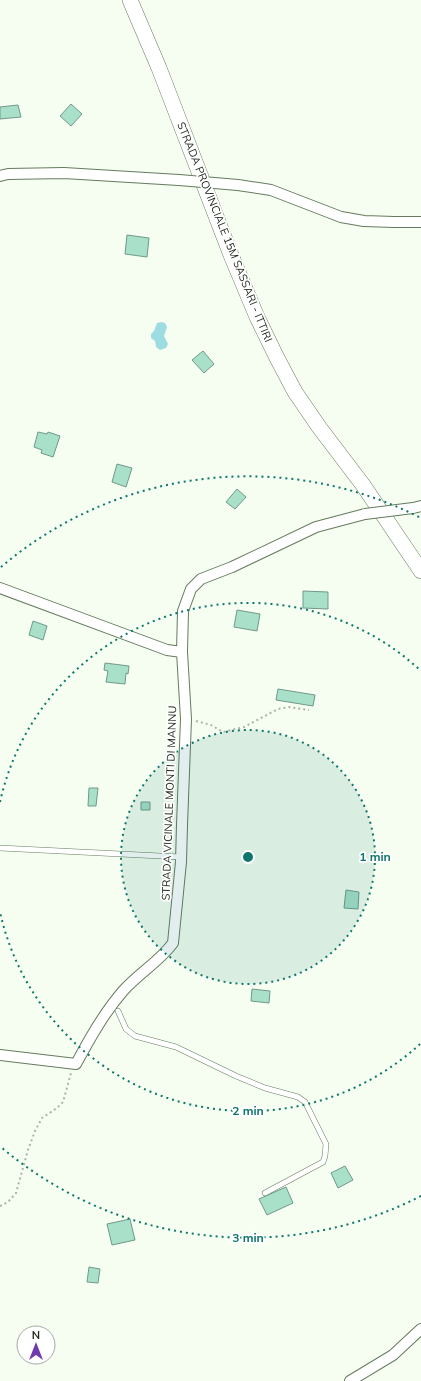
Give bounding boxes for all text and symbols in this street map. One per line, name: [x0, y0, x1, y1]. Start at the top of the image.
street label: STRADA PROVINCIALE 15M SASSARI - ITTIRI: [174, 120, 276, 344]
street label: STRADA VICINALE MONTI DI MANNU: [159, 705, 179, 901]
text: 1 min: [359, 849, 391, 864]
centre of rings: [241, 850, 255, 864]
text: 2 min: [232, 1103, 264, 1118]
text: 3 min: [232, 1230, 264, 1245]
north arrow: [16, 1325, 56, 1365]
text: N: [32, 1328, 40, 1342]

